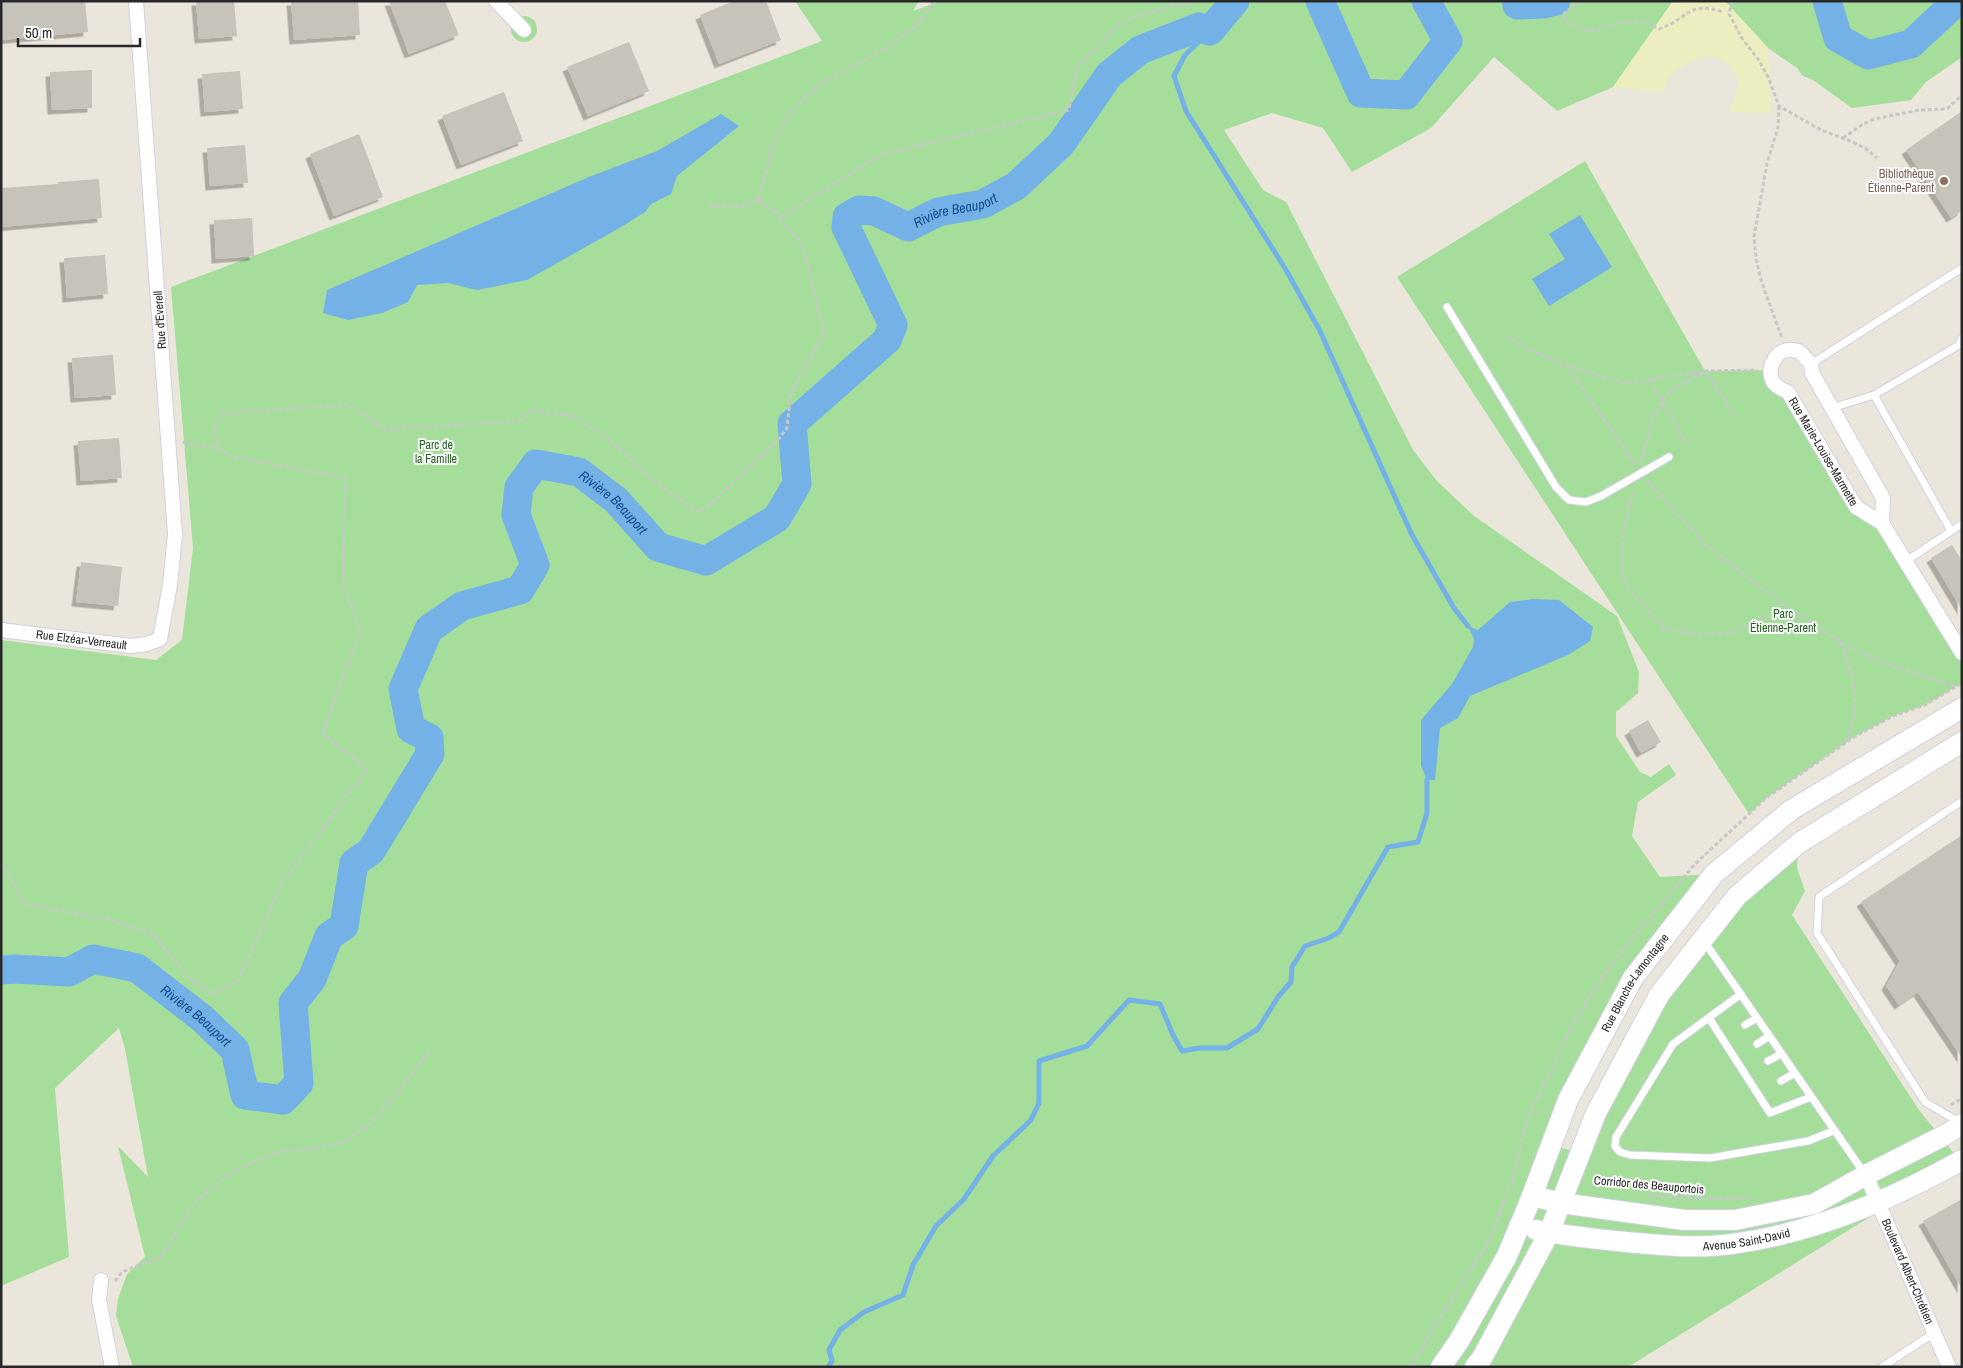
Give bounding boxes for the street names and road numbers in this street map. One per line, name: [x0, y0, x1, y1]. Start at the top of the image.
street label: Rue d'Everell: [150, 290, 170, 350]
street label: Rue Marie-Louise-Marmette: [1785, 394, 1862, 509]
street label: Rue Elzéar-Verreault: [35, 626, 128, 653]
street label: Rue Blanche-Lamontagne: [1598, 930, 1673, 1035]
street label: Corridor des Beauportois: [1593, 1172, 1705, 1198]
street label: Boulevard Albert-Chrétien: [1878, 1216, 1938, 1327]
street label: Avenue Saint-David: [1702, 1225, 1792, 1254]

